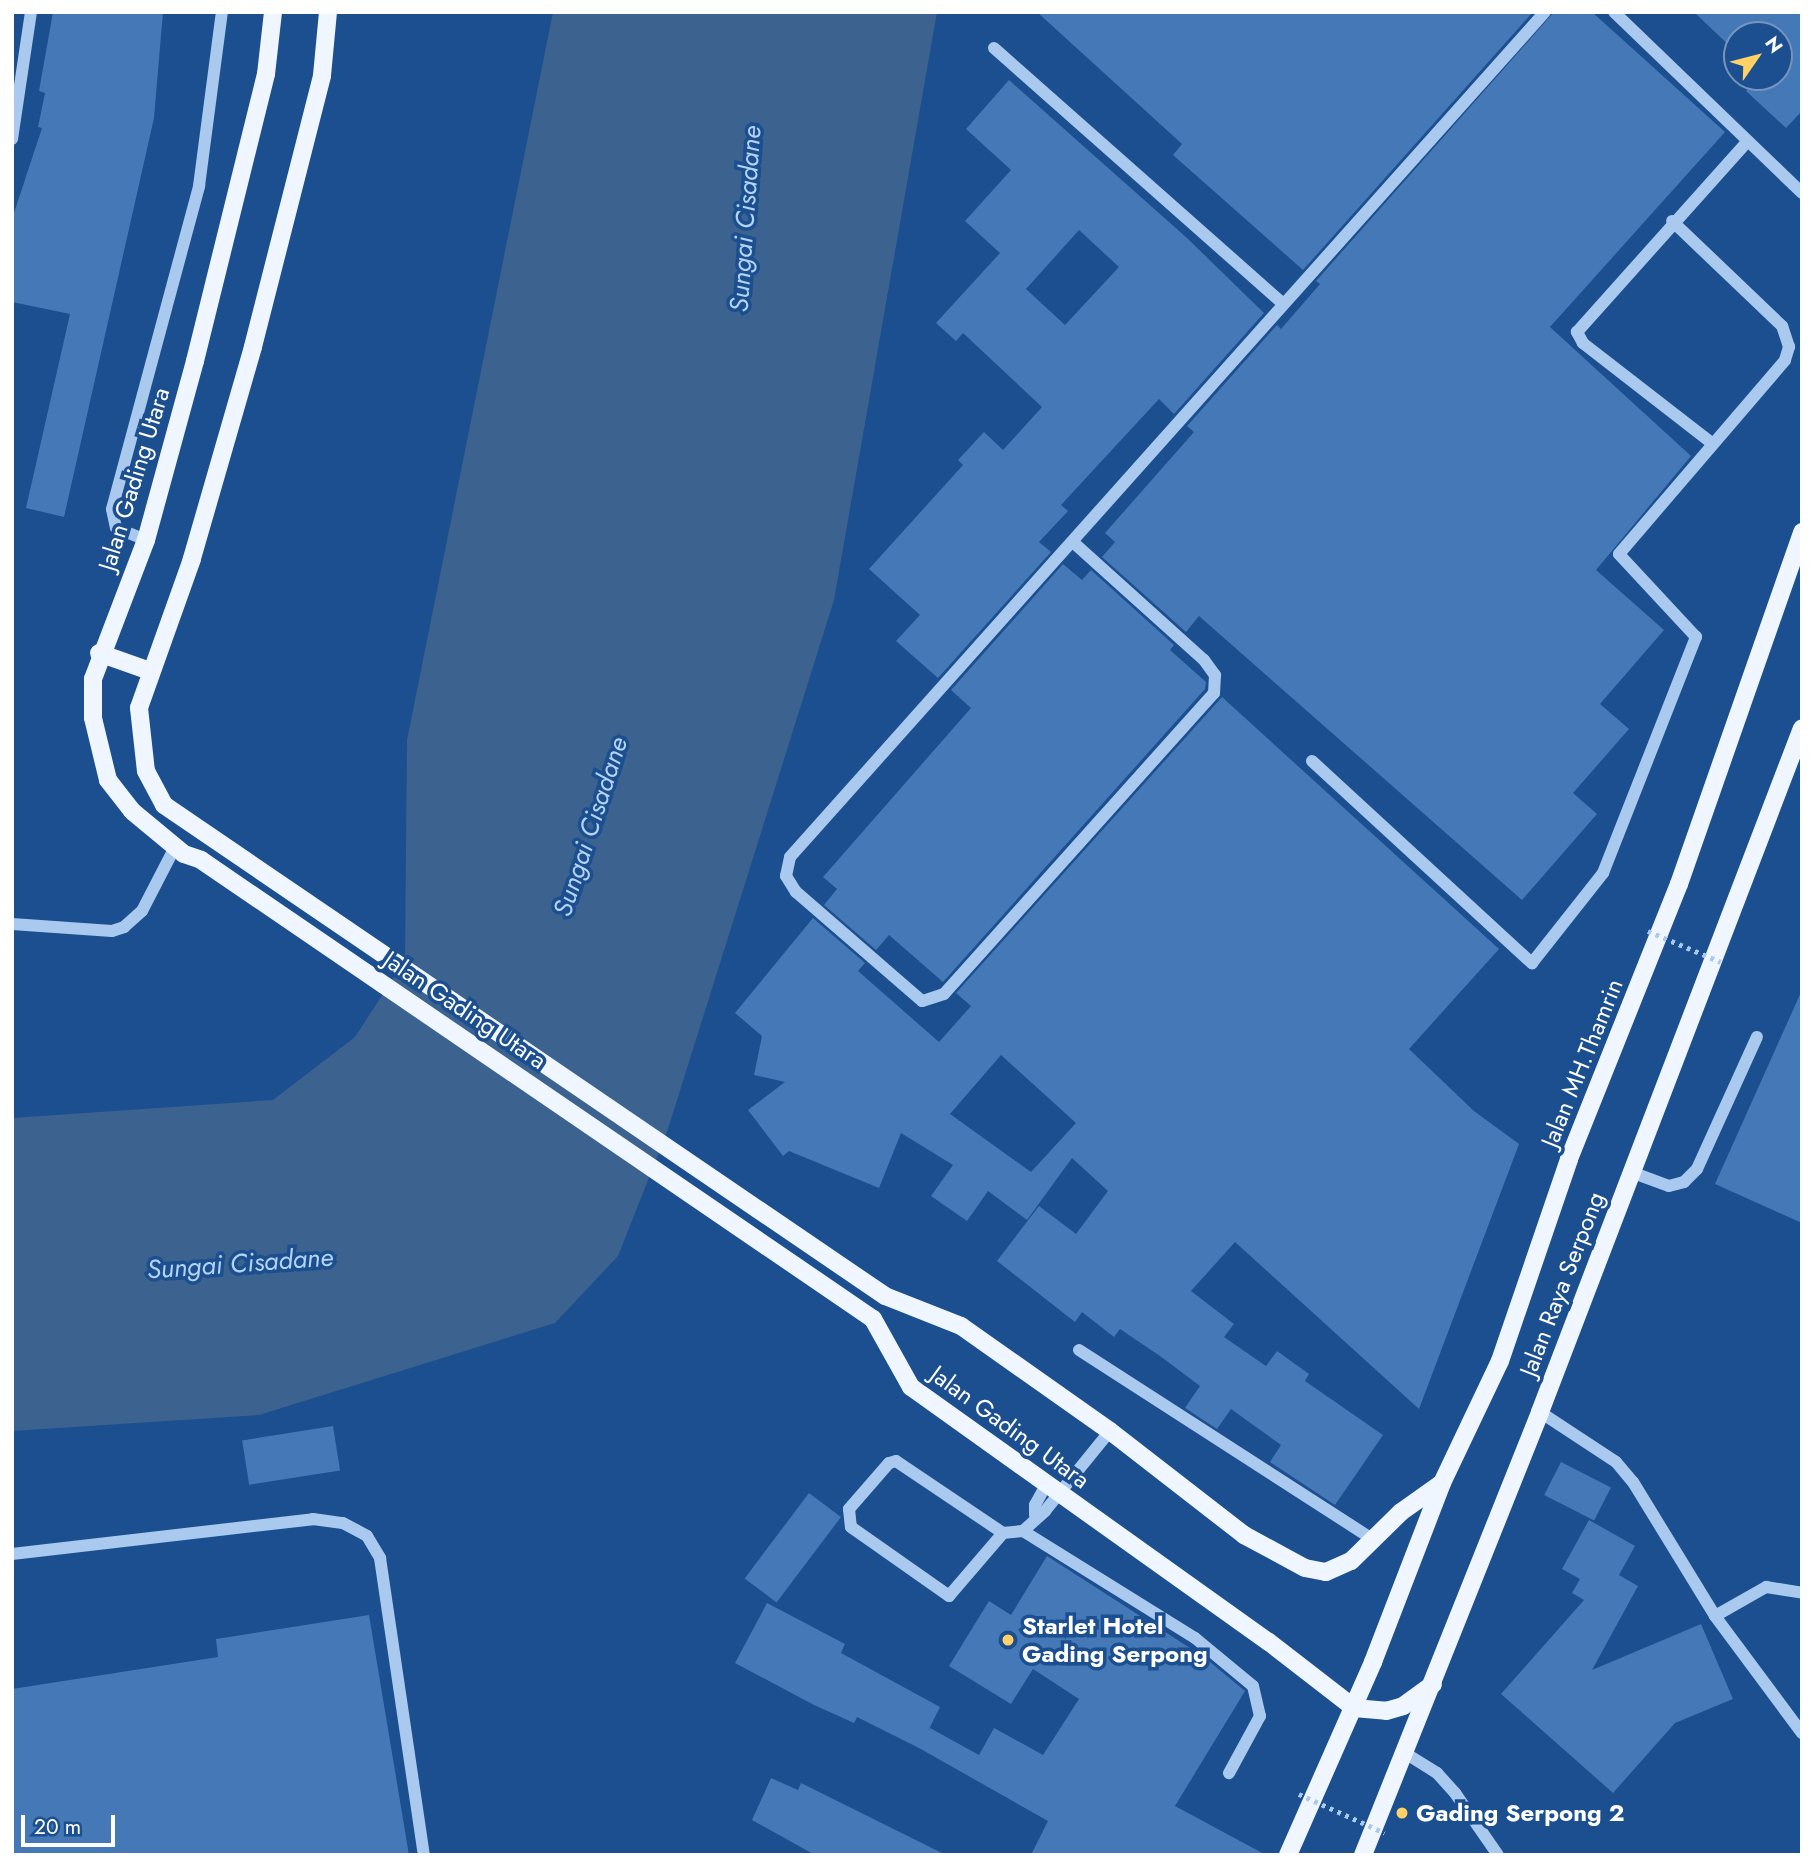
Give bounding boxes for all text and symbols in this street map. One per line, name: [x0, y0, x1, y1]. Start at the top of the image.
north arrow: [1723, 21, 1793, 91]
text: N: [1759, 31, 1789, 59]
water label: Sungai Cisadane: [724, 125, 768, 313]
street label: Jalan Gading Utara: [92, 384, 176, 574]
water label: Sungai Cisadane: [547, 733, 635, 921]
street label: Jalan Gading Utara: [378, 945, 552, 1075]
street label: Jalan MH.Thamrin: [1535, 975, 1629, 1151]
street label: Jalan Raya Serpong: [1514, 1188, 1610, 1380]
water label: Sungai Cisadane: [146, 1242, 334, 1286]
street label: Jalan Gading Utara: [925, 1360, 1095, 1494]
place label: Starlet Hotel Gading Serpong: [1022, 1612, 1208, 1668]
marker: Starlet Hotel Gading Serpong: [1000, 1632, 1016, 1648]
place label: Gading Serpong 2: [1416, 1799, 1625, 1827]
scale bar: [24, 1800, 119, 1844]
marker: Gading Serpong 2: [1394, 1805, 1410, 1821]
text: 20 m: [34, 1812, 81, 1842]

